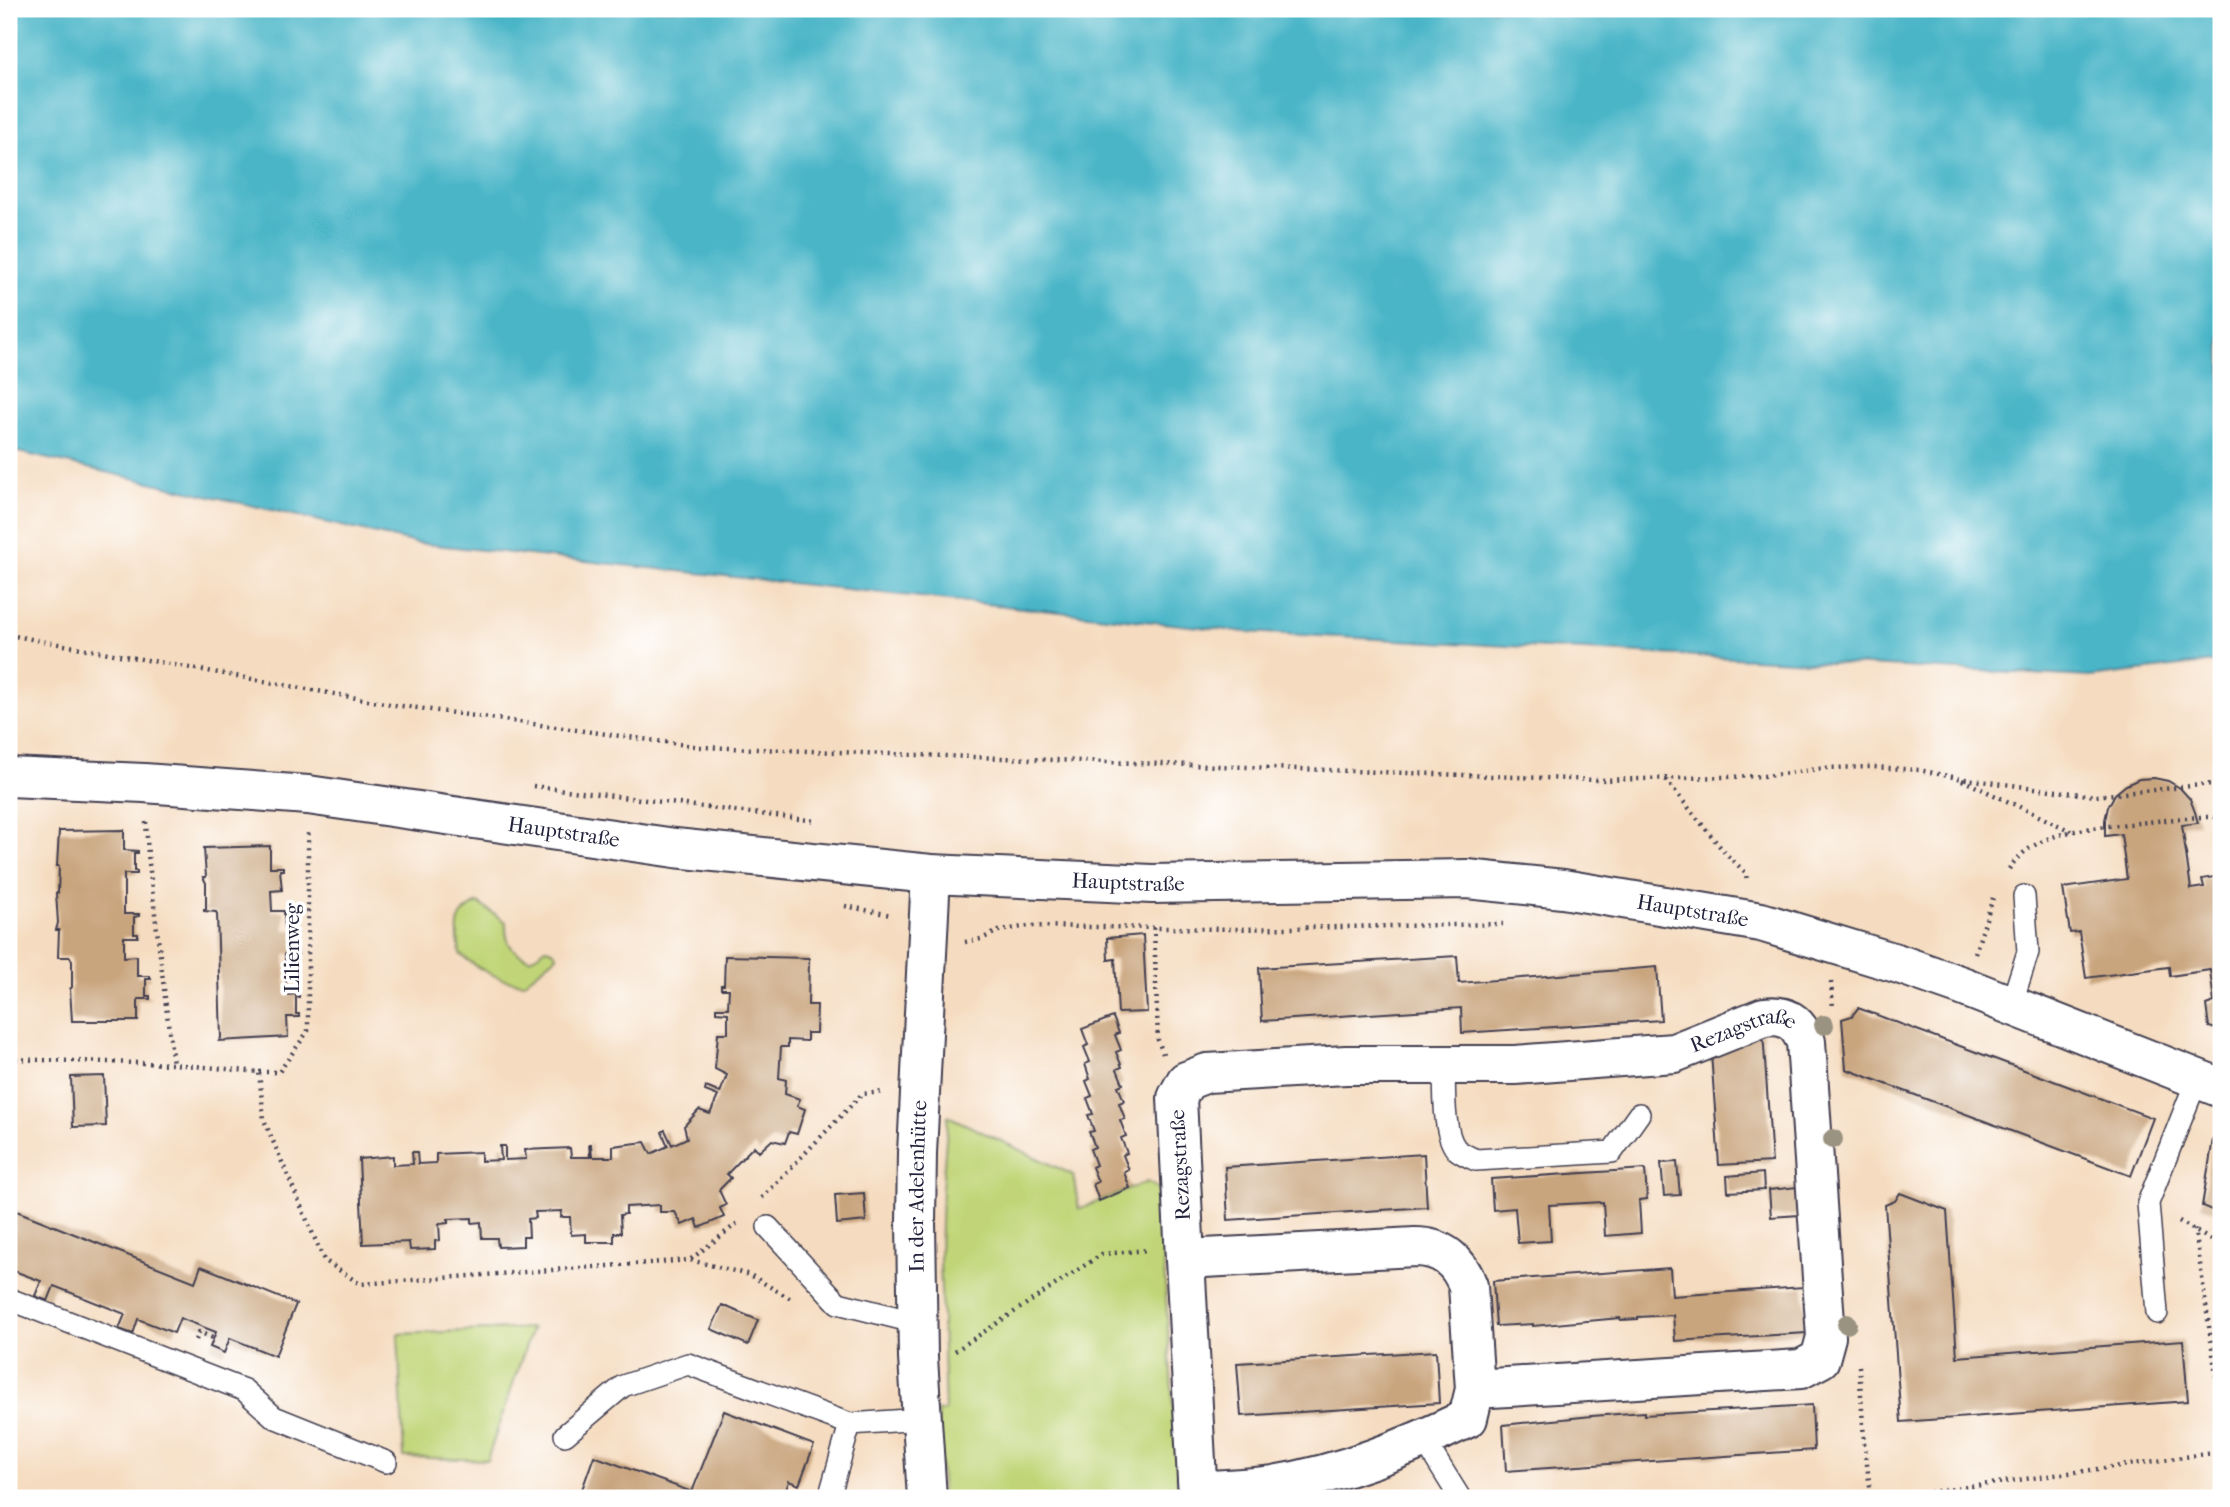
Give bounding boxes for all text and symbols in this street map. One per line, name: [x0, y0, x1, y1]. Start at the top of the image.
street label: Hauptstraße: [506, 812, 621, 852]
street label: Hauptstraße: [1071, 868, 1185, 896]
street label: Hauptstraße: [1635, 890, 1750, 932]
street label: Lilienweg: [280, 902, 304, 993]
street label: Rezagstraße: [1687, 1004, 1802, 1057]
street label: In der Adelenhütte: [904, 1100, 932, 1273]
street label: Rezagstraße: [1165, 1109, 1195, 1221]

